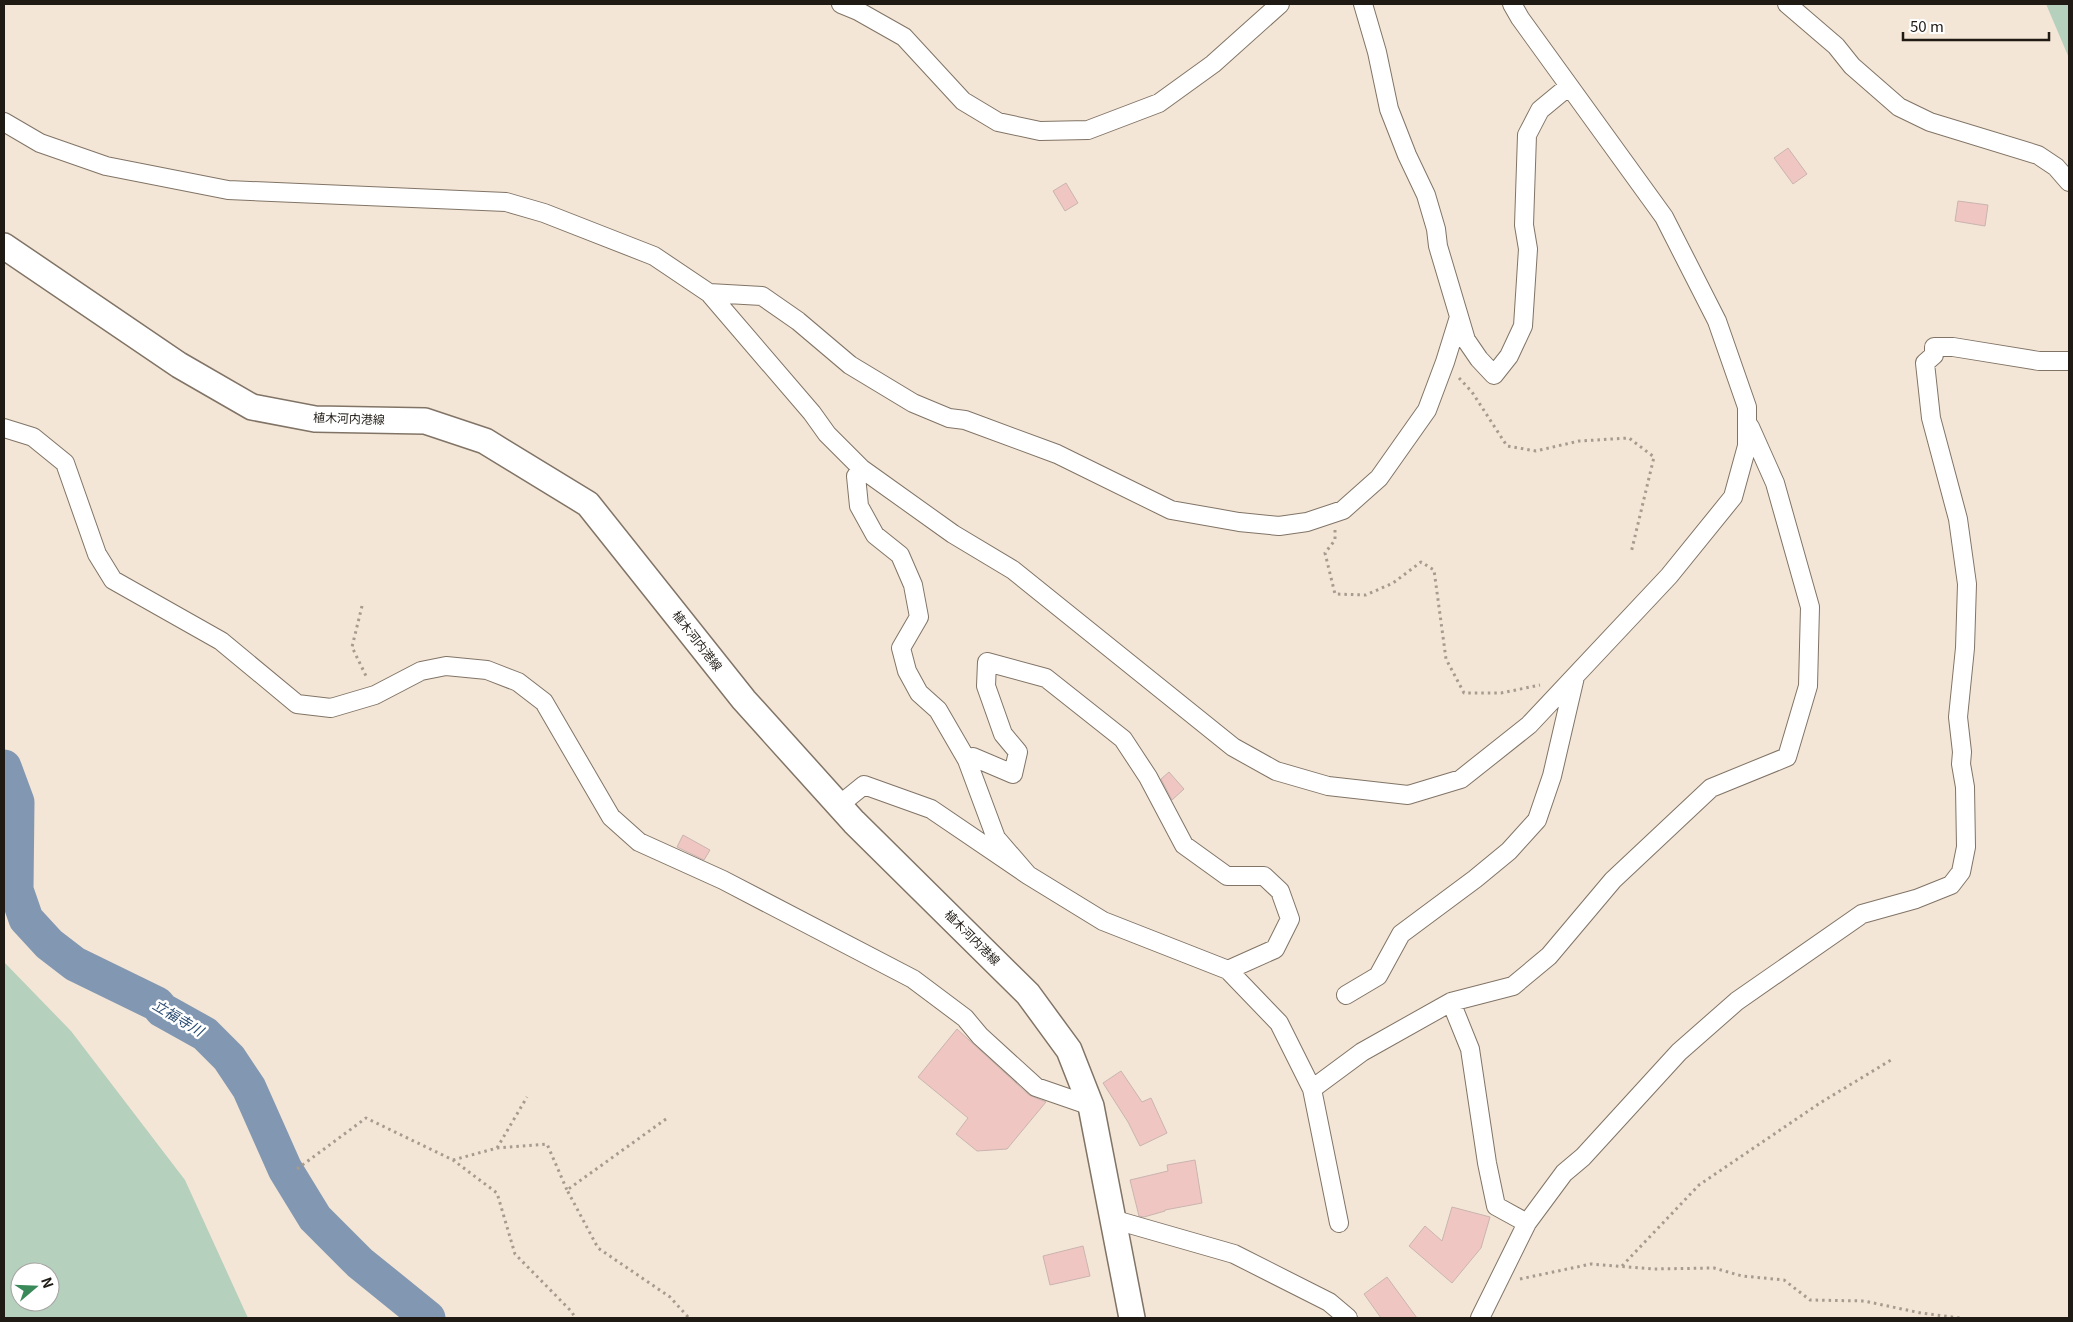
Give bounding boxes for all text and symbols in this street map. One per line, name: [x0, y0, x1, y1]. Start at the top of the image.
scale bar: [1903, 10, 2049, 42]
text: 50 m: [1910, 15, 1944, 36]
street label: 植木河内港線: [313, 408, 385, 427]
street label: 植木河内港線: [669, 606, 727, 674]
street label: 植木河内港線: [942, 905, 1005, 968]
water label: 立福寺川: [149, 994, 209, 1041]
north arrow: [10, 1262, 60, 1312]
text: N: [37, 1274, 59, 1291]

